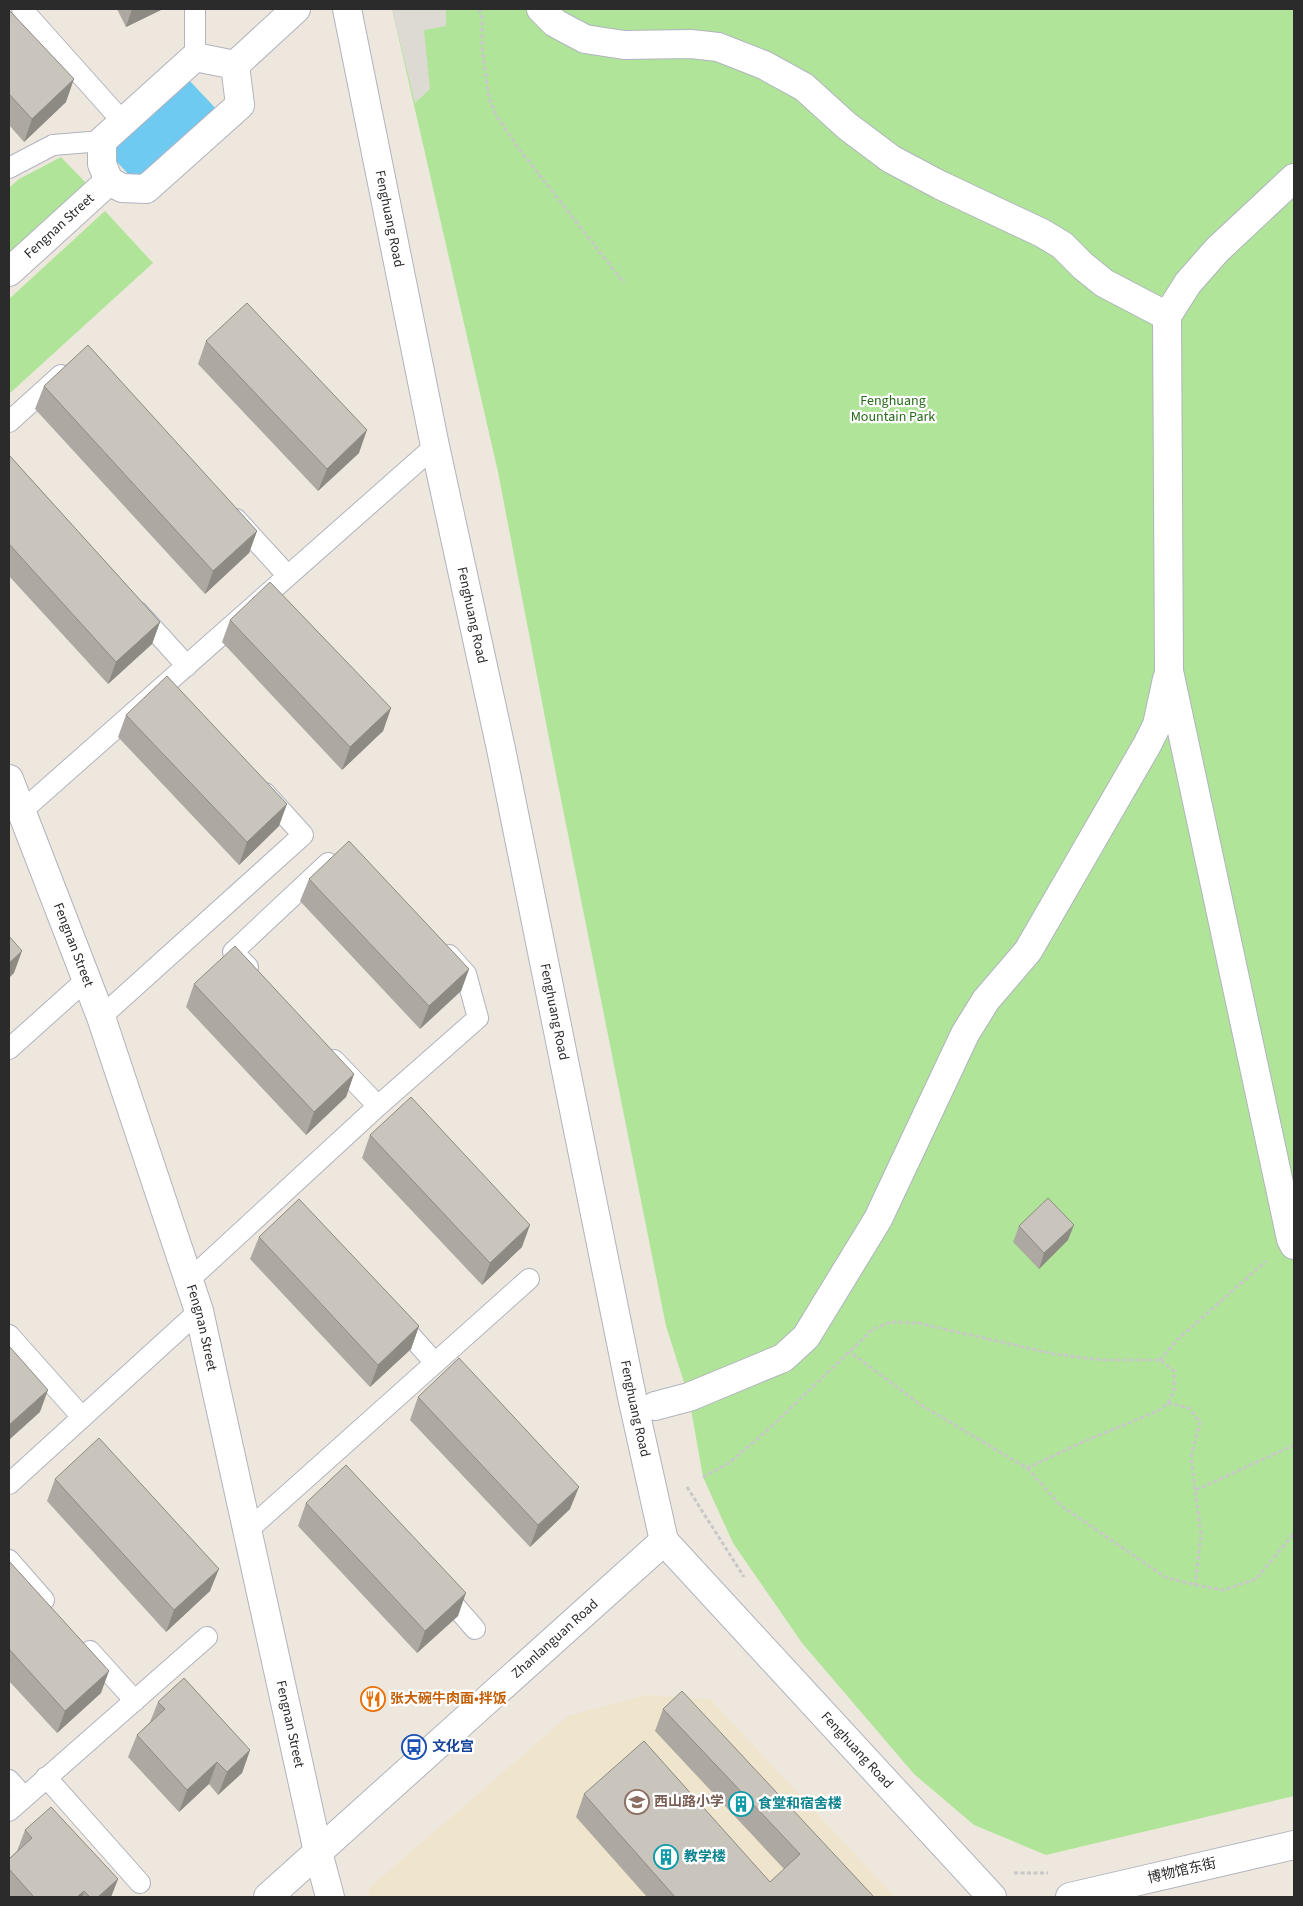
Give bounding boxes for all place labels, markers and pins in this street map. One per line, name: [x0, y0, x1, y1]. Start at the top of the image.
restaurant icon: 张大碗牛肉面•拌饭: [360, 1686, 386, 1712]
place label: 张大碗牛肉面•拌饭: [390, 1689, 507, 1709]
bus stop icon: 文化宫: [401, 1734, 427, 1760]
place label: 文化宫: [432, 1737, 474, 1757]
school or university icon: 西山路小学: [624, 1789, 650, 1815]
building icon: 食堂和宿舍楼: [728, 1791, 754, 1817]
place label: 西山路小学: [654, 1792, 724, 1812]
place label: 食堂和宿舍楼: [758, 1794, 842, 1814]
building icon: 教学楼: [653, 1844, 679, 1870]
place label: 教学楼: [684, 1847, 726, 1867]

